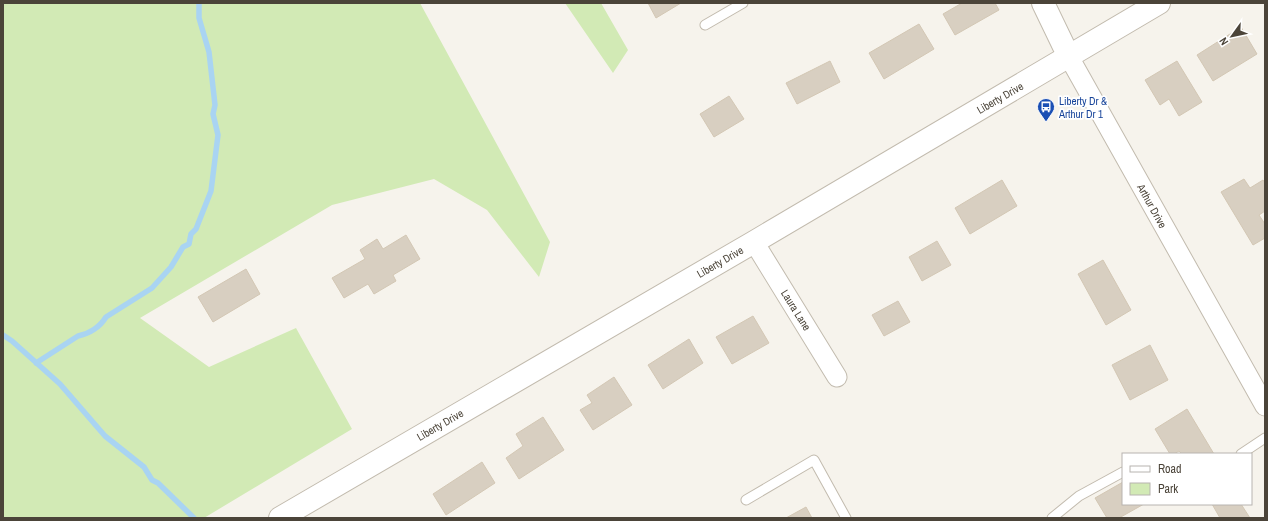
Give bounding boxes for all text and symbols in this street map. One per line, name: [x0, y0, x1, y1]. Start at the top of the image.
north arrow: [1212, 16, 1252, 56]
text: N: [1216, 35, 1231, 48]
street label: Liberty Drive: [974, 79, 1026, 117]
place label: Liberty Dr & Arthur Dr 1: [1058, 94, 1107, 121]
bus stop icon: Liberty Dr & Arthur Dr 1: [1036, 97, 1056, 122]
street label: Arthur Drive: [1134, 180, 1170, 231]
street label: Liberty Drive: [694, 243, 746, 281]
street label: Laura Lane: [778, 287, 814, 333]
street label: Liberty Drive: [414, 406, 466, 444]
legend: [1122, 453, 1252, 505]
text: Road: [1158, 461, 1182, 477]
text: Park: [1158, 481, 1178, 497]

